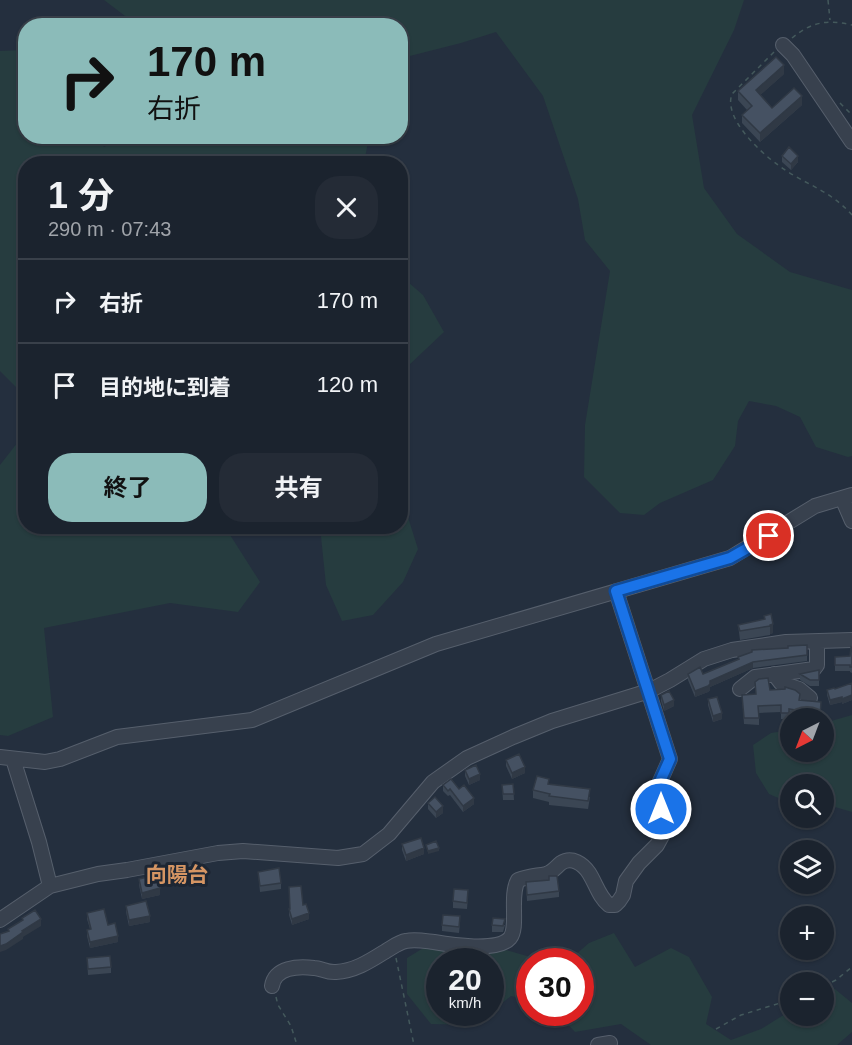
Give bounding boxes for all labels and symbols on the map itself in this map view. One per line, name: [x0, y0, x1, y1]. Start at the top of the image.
pin: [743, 510, 794, 561]
north arrow: [780, 708, 834, 762]
position arrow: [629, 777, 693, 841]
district label: 向陽台: [146, 863, 209, 886]
speed limit sign: 30: [516, 948, 594, 1026]

